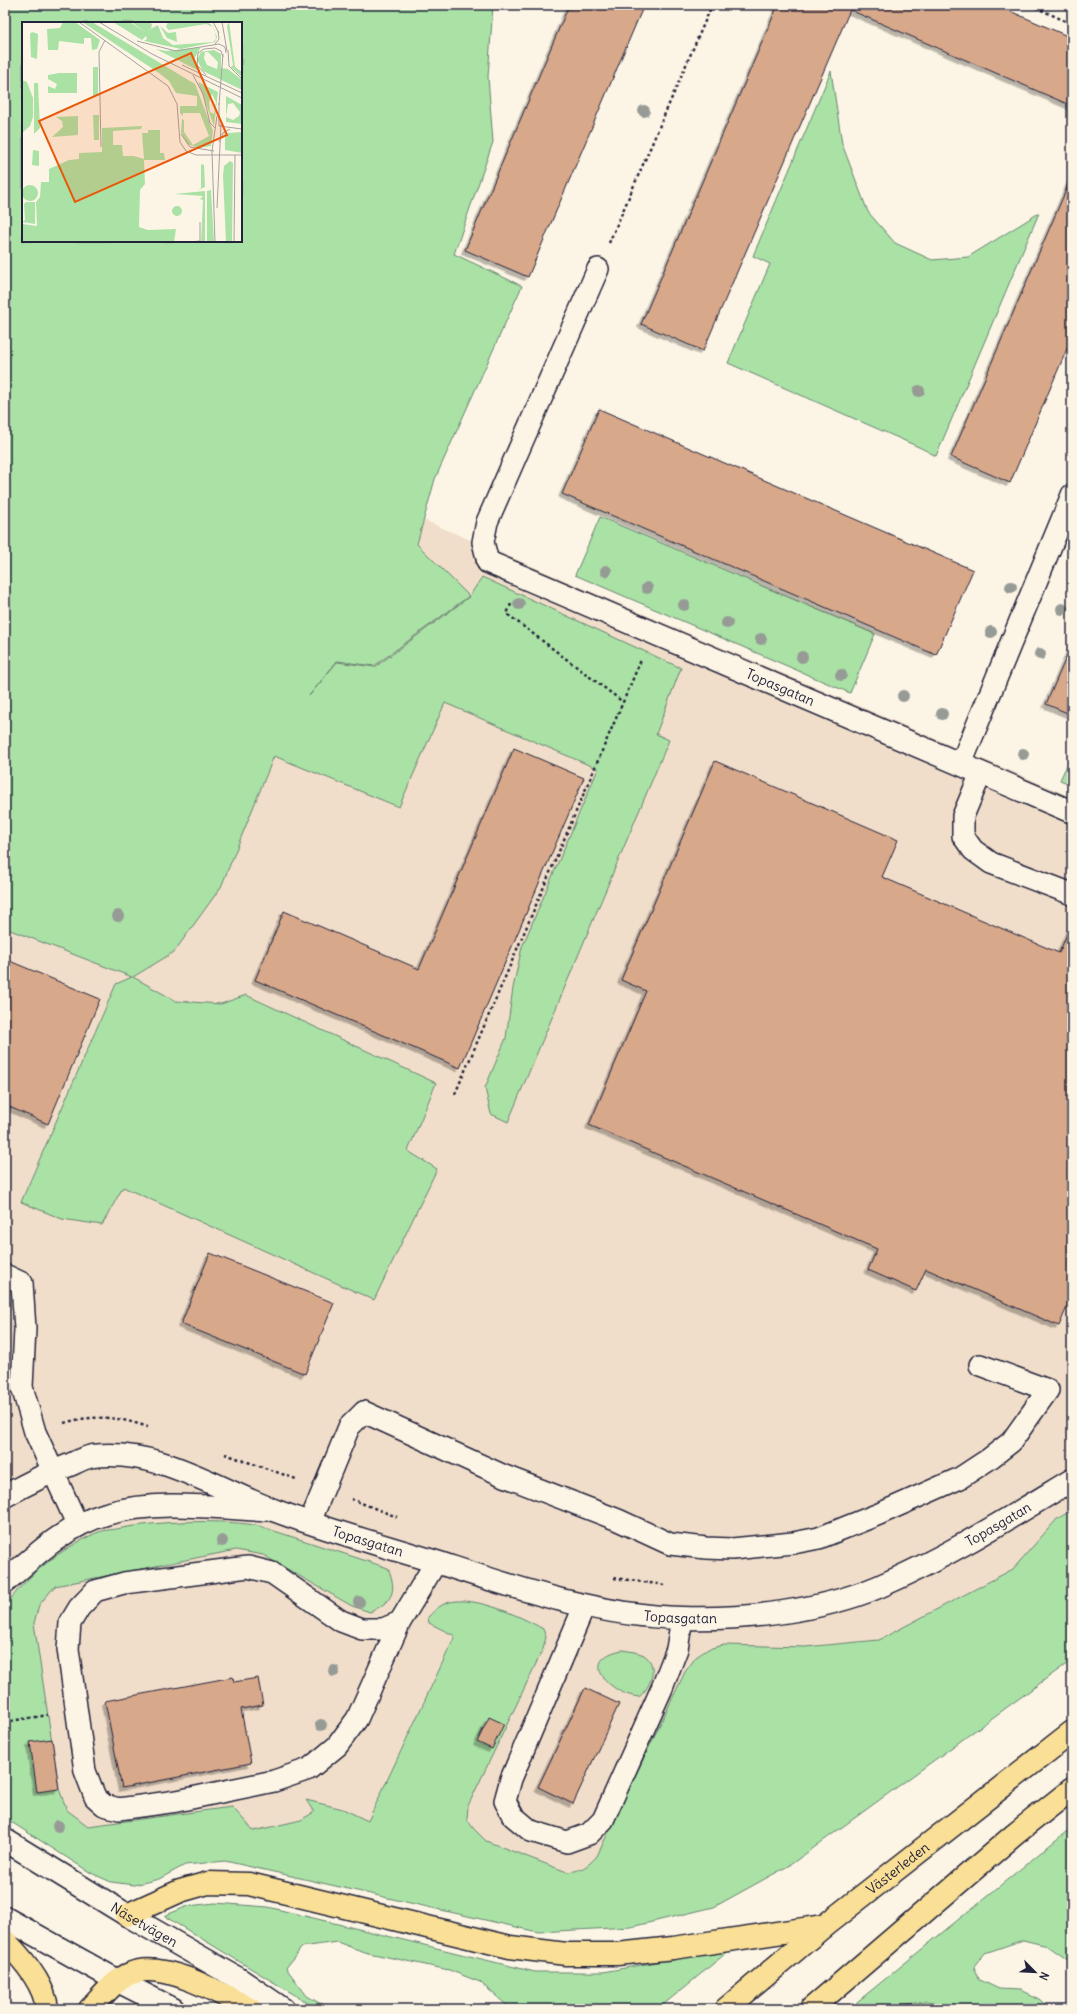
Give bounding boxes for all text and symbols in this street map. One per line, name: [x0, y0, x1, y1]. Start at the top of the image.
inset map: [22, 22, 242, 242]
street label: Topasgatan: [743, 664, 818, 710]
street label: Topasgatan: [962, 1498, 1034, 1551]
street label: Topasgatan: [330, 1522, 406, 1561]
street label: Topasgatan: [643, 1606, 717, 1627]
street label: Västerleden: [863, 1838, 933, 1899]
street label: Näsetvägen: [107, 1898, 181, 1951]
north arrow: [1015, 1952, 1055, 1992]
text: N: [1036, 1970, 1052, 1982]

